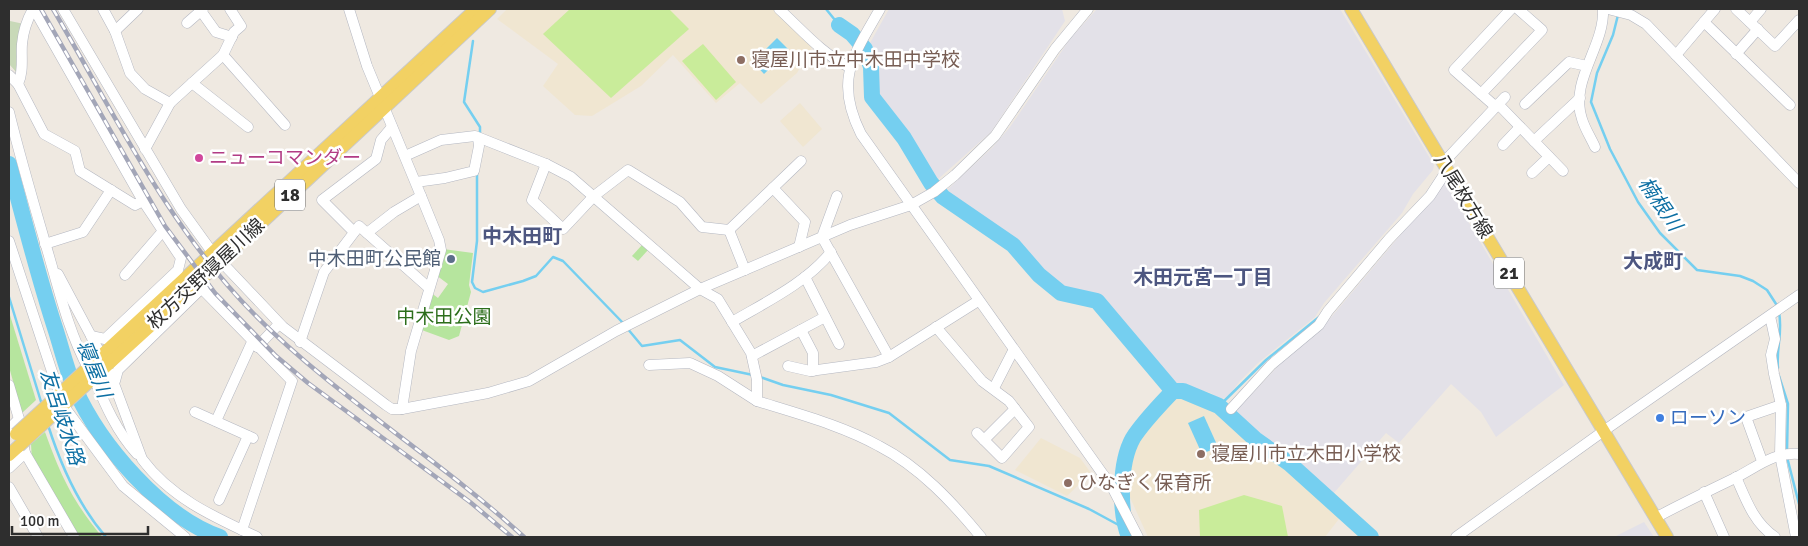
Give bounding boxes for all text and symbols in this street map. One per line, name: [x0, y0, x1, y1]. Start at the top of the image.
place label: 寝屋川市立中木田中学校: [751, 48, 960, 72]
marker: 寝屋川市立中木田中学校: [735, 54, 747, 66]
place label: ニューコマンダー: [209, 146, 361, 170]
street label: 八尾枚方線: [1428, 149, 1498, 243]
marker: ニューコマンダー: [193, 152, 205, 164]
water label: 楠根川: [1633, 172, 1688, 238]
road number: 18: [275, 180, 305, 210]
street label: 枚方交野寝屋川線: [142, 213, 270, 335]
district label: 中木田町: [482, 224, 562, 249]
place label: 中木田町公民館: [308, 247, 441, 271]
district label: 大成町: [1623, 249, 1683, 274]
marker: 中木田町公民館: [445, 253, 457, 265]
road number: 21: [1494, 258, 1524, 288]
district label: 木田元宮一丁目: [1133, 265, 1273, 290]
park label: 中木田公園: [396, 305, 492, 329]
water label: 寝屋川: [71, 337, 118, 403]
water label: 友呂岐水路: [35, 366, 90, 470]
place label: ローソン: [1670, 406, 1746, 430]
marker: ローソン: [1654, 412, 1666, 424]
place label: 寝屋川市立木田小学校: [1211, 442, 1401, 466]
marker: 寝屋川市立木田小学校: [1195, 448, 1207, 460]
place label: ひなぎく保育所: [1078, 471, 1211, 495]
marker: ひなぎく保育所: [1062, 477, 1074, 489]
scale bar: [12, 504, 149, 536]
text: 100 m: [20, 512, 60, 530]

